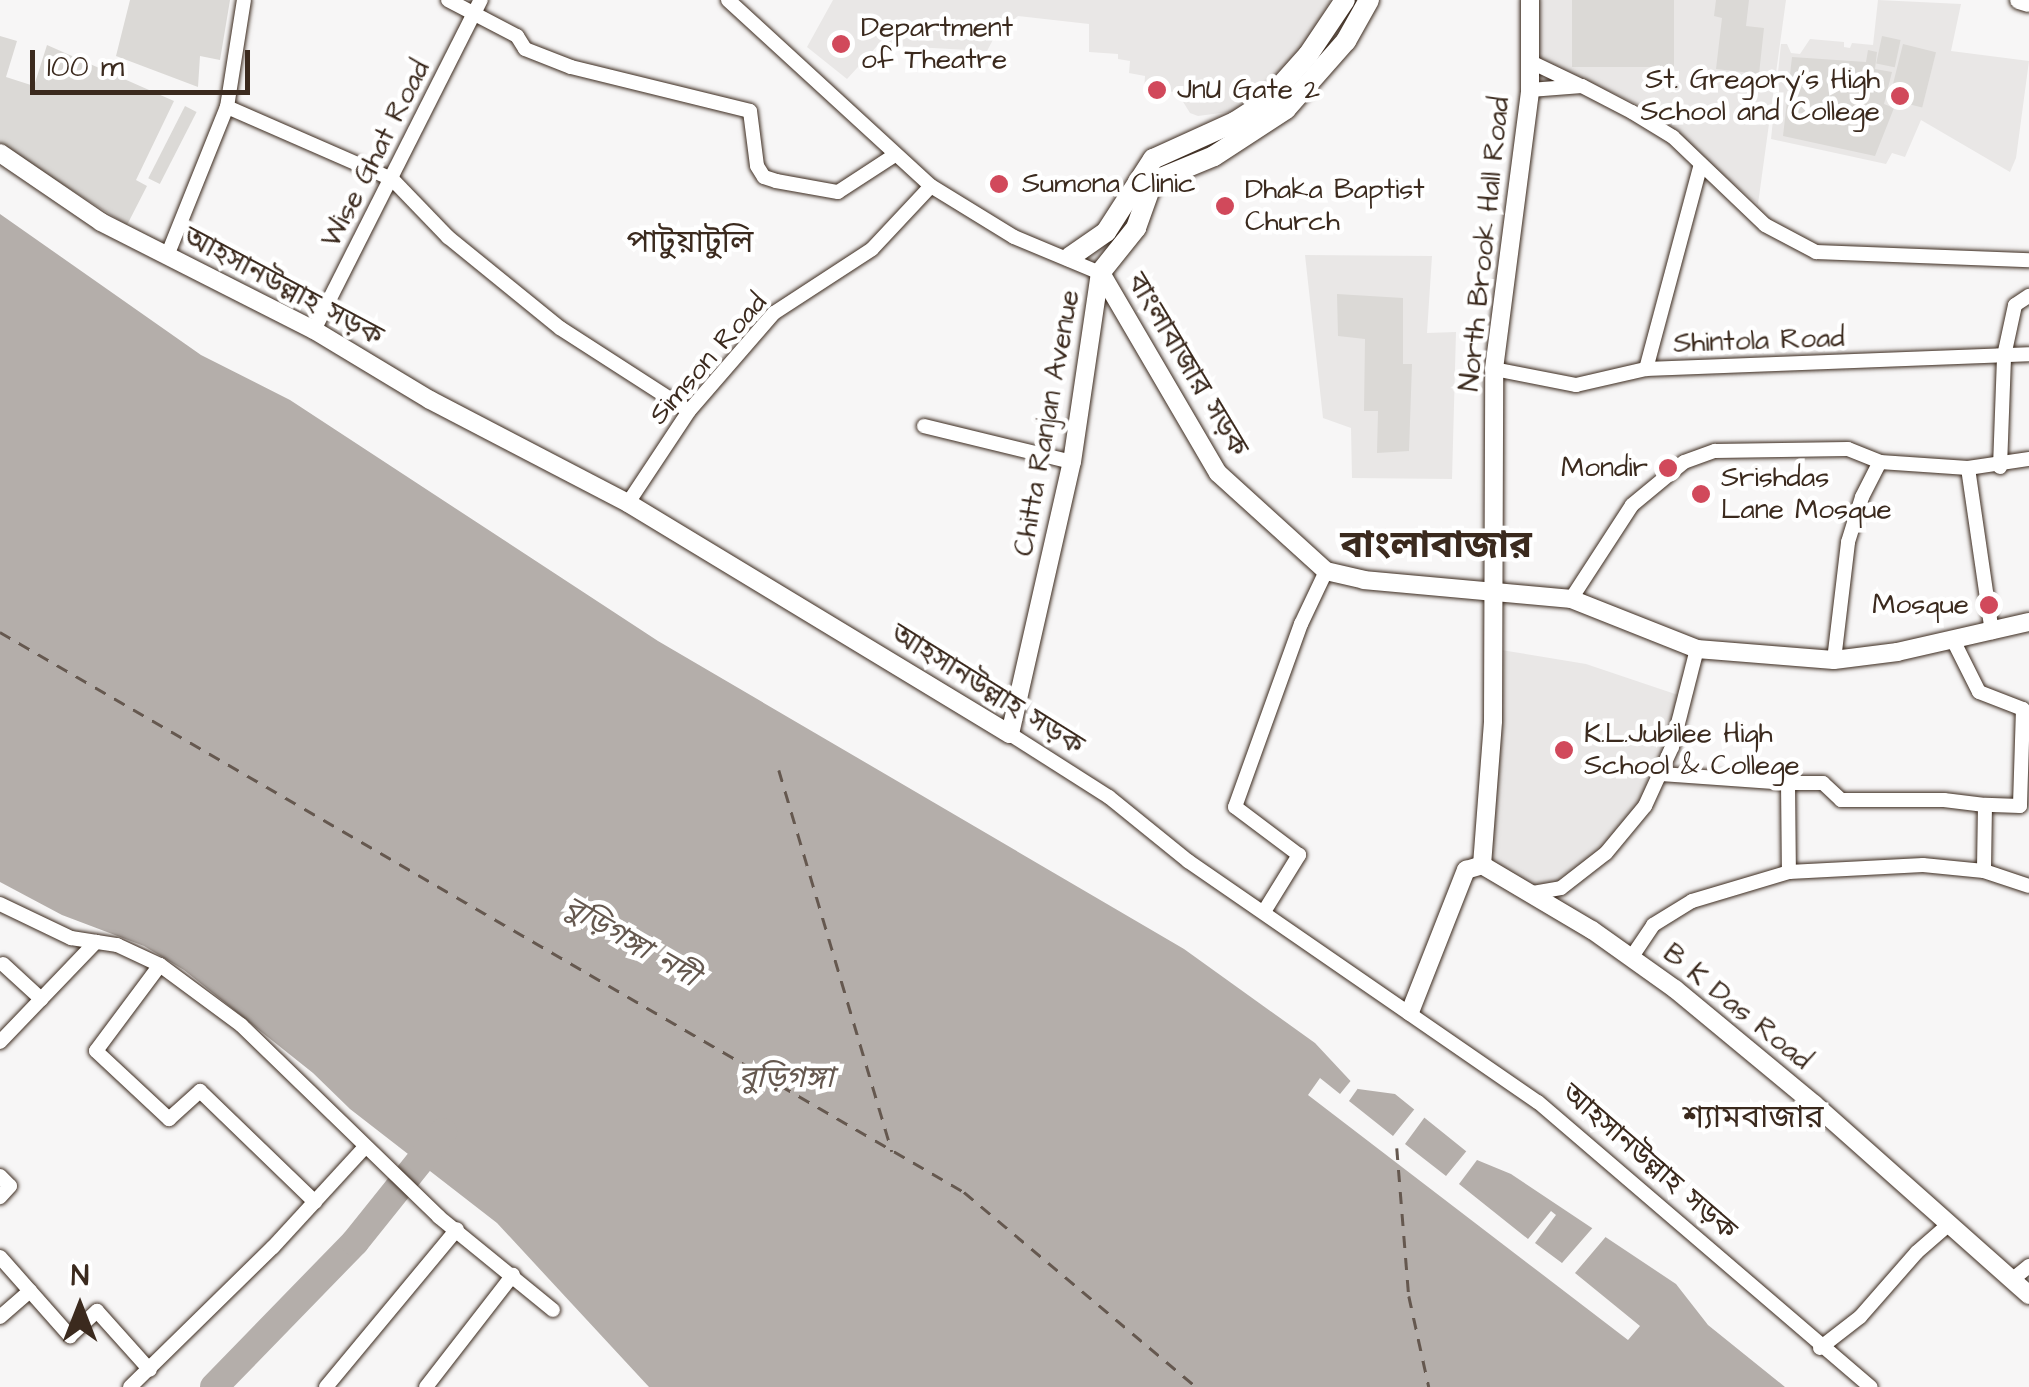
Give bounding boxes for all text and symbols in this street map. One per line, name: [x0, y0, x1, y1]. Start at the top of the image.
place label: Department of Theatre: [861, 11, 1013, 77]
scale bar: [35, 30, 255, 92]
marker: Department of Theatre: [830, 33, 852, 55]
text: 100 m: [47, 46, 124, 88]
street label: Wise Ghat Road: [314, 55, 438, 253]
place label: St. Gregory's High School and College: [1640, 63, 1880, 129]
place label: JnU Gate 2: [1177, 73, 1320, 107]
marker: JnU Gate 2: [1146, 79, 1168, 101]
marker: St. Gregory's High School and College: [1889, 85, 1911, 107]
street label: North Brook Hall Road: [1453, 95, 1517, 393]
place label: Sumona Clinic: [1022, 167, 1196, 201]
marker: Sumona Clinic: [986, 171, 1012, 197]
place label: Dhaka Baptist Church: [1245, 173, 1425, 239]
marker: Dhaka Baptist Church: [1214, 195, 1236, 217]
street label: আহসানউল্লাহ সড়ক: [177, 220, 389, 354]
district label: পাটুয়াটুলি: [627, 224, 753, 262]
street label: বাংলাবাজার সড়ক: [1119, 267, 1255, 463]
street label: Simson Road: [642, 286, 774, 432]
street label: Chitta Ranjan Avenue: [1007, 287, 1087, 559]
street label: Shintola Road: [1673, 321, 1845, 361]
place label: Mondir: [1561, 451, 1648, 485]
marker: Mondir: [1657, 457, 1679, 479]
place label: Srishdas Lane Mosque: [1721, 461, 1892, 527]
marker: Srishdas Lane Mosque: [1690, 483, 1712, 505]
district label: বাংলাবাজার: [1340, 524, 1532, 570]
place label: Mosque: [1872, 588, 1969, 622]
marker: Mosque: [1978, 594, 2000, 616]
street label: আহসানউল্লাহ সড়ক: [884, 617, 1090, 763]
place label: K.L.Jubilee High School & College: [1584, 717, 1800, 783]
marker: K.L.Jubilee High School & College: [1553, 739, 1575, 761]
water label: বুড়িগঙ্গা নদী: [557, 889, 705, 995]
street label: B K Das Road: [1656, 937, 1818, 1077]
water label: বুড়িগঙ্গা: [738, 1060, 834, 1096]
street label: আহসানউল্লাহ সড়ক: [1554, 1077, 1744, 1247]
district label: শ্যামবাজার: [1682, 1099, 1824, 1137]
north arrow: [30, 1257, 130, 1357]
text: N: [71, 1257, 89, 1296]

